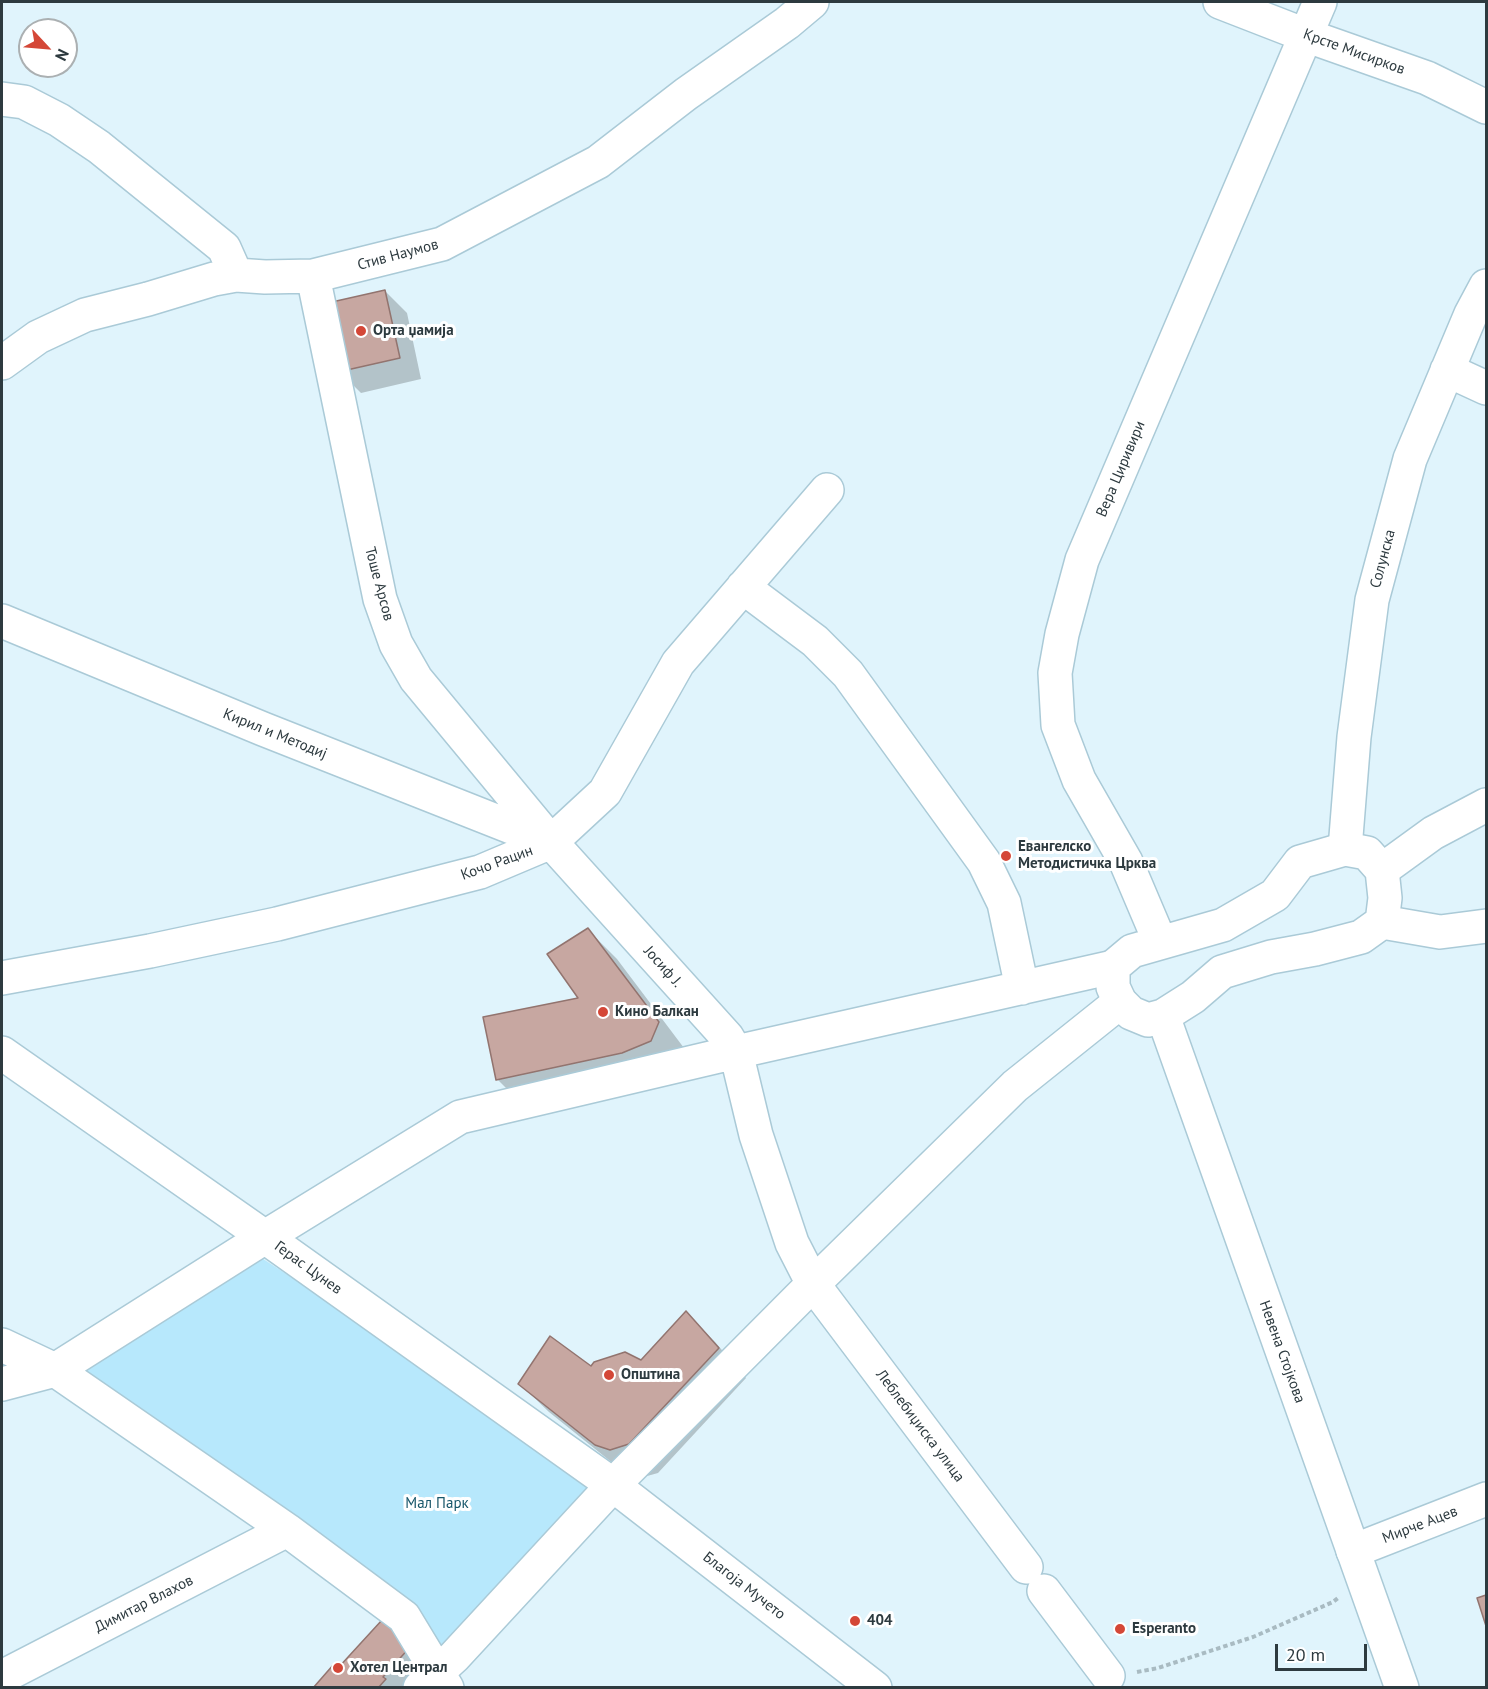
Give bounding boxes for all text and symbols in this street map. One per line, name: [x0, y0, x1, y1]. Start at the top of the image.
north arrow: [18, 18, 78, 78]
street label: Крсте Мисирков: [1301, 25, 1407, 79]
text: N: [51, 46, 74, 64]
street label: Стив Наумов: [356, 236, 440, 274]
place label: Орта џамија: [373, 322, 454, 340]
marker: Орта џамија: [354, 324, 368, 338]
street label: Вера Циривири: [1093, 418, 1149, 520]
street label: Солунска: [1367, 528, 1399, 590]
street label: Тоше Арсов: [360, 545, 398, 623]
street label: Кирил и Методиј: [220, 705, 330, 763]
place label: Евангелско Методистичка Црква: [1018, 838, 1156, 873]
street label: Кочо Рацин: [458, 842, 536, 884]
marker: Евангелско Методистичка Црква: [999, 849, 1013, 863]
street label: Јосиф Ј.: [640, 943, 686, 991]
place label: Кино Балкан: [615, 1003, 699, 1021]
marker: Кино Балкан: [596, 1005, 610, 1019]
street label: Герас Цунев: [271, 1237, 345, 1299]
street label: Невена Стојкова: [1255, 1298, 1309, 1406]
place label: Општина: [621, 1366, 680, 1384]
street label: Леблебиџиска улица: [872, 1366, 968, 1486]
marker: Општина: [602, 1368, 616, 1382]
park label: Мал Парк: [405, 1495, 469, 1513]
street label: Мирче Ацев: [1380, 1502, 1460, 1548]
street label: Благоја Мучето: [699, 1548, 789, 1624]
street label: Димитар Влахов: [92, 1571, 196, 1637]
place label: 404: [867, 1612, 893, 1630]
marker: 404: [848, 1614, 862, 1628]
place label: Esperanto: [1132, 1620, 1196, 1638]
marker: Esperanto: [1113, 1622, 1127, 1636]
scale bar: [1278, 1632, 1370, 1670]
text: 20 m: [1286, 1643, 1325, 1666]
place label: Хотел Централ: [350, 1659, 447, 1677]
marker: Хотел Централ: [331, 1661, 345, 1675]

